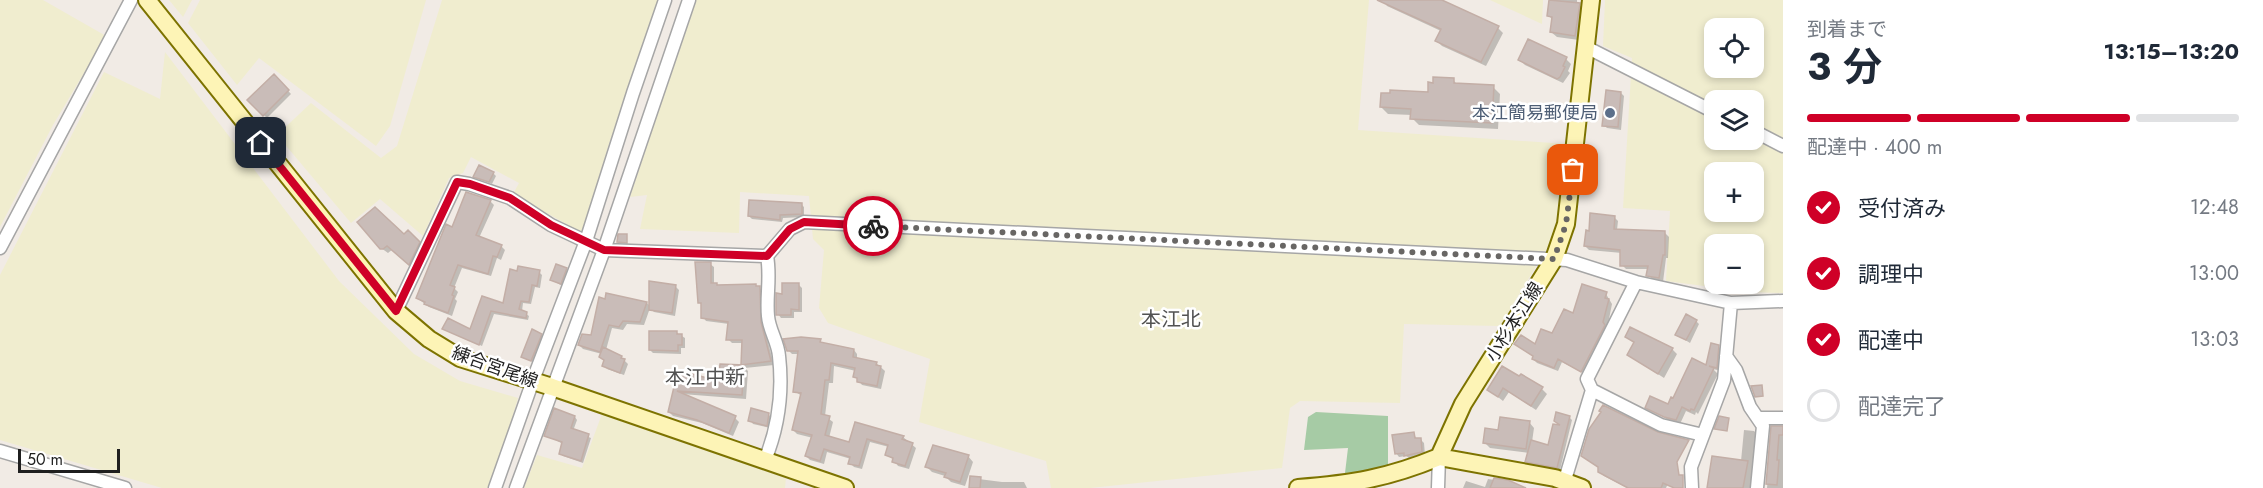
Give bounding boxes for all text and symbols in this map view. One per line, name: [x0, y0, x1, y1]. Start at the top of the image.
text: 到着まで: [1807, 15, 1887, 44]
map controls: [1704, 18, 1764, 294]
button: locate: [1704, 18, 1764, 78]
text: 13:15–13:20: [2103, 35, 2239, 67]
text: 3 分: [1807, 38, 1882, 95]
button: layers: [1704, 90, 1764, 150]
place label: 本江簡易郵便局: [1472, 100, 1598, 126]
marker: 本江簡易郵便局: [1603, 106, 1617, 120]
pin: [235, 117, 286, 168]
icon: home: [244, 126, 277, 159]
text: 配達中 · 400 m: [1807, 133, 1942, 162]
pin: [1547, 144, 1598, 195]
icon: bag: [1556, 153, 1589, 186]
button: +: [1704, 162, 1764, 222]
icon: check: [1807, 191, 1840, 224]
text: 受付済み: [1858, 192, 1946, 224]
text: 12:48: [2190, 193, 2239, 222]
courier: [843, 196, 903, 256]
icon: bike: [857, 210, 890, 243]
button: −: [1704, 234, 1764, 294]
icon: check: [1807, 257, 1840, 290]
text: 調理中: [1858, 258, 1924, 290]
text: 13:00: [2189, 259, 2239, 288]
street label: 小杉本江線: [1479, 277, 1549, 367]
district label: 本江北: [1141, 305, 1201, 334]
icon: check: [1807, 323, 1840, 356]
text: 配達中: [1858, 324, 1924, 356]
text: 13:03: [2190, 325, 2239, 354]
street label: 練合宮尾線: [448, 339, 542, 395]
district label: 本江中新: [665, 363, 745, 392]
text: 配達完了: [1858, 390, 1946, 422]
scale bar: [18, 446, 120, 474]
text: 50 m: [27, 448, 63, 471]

